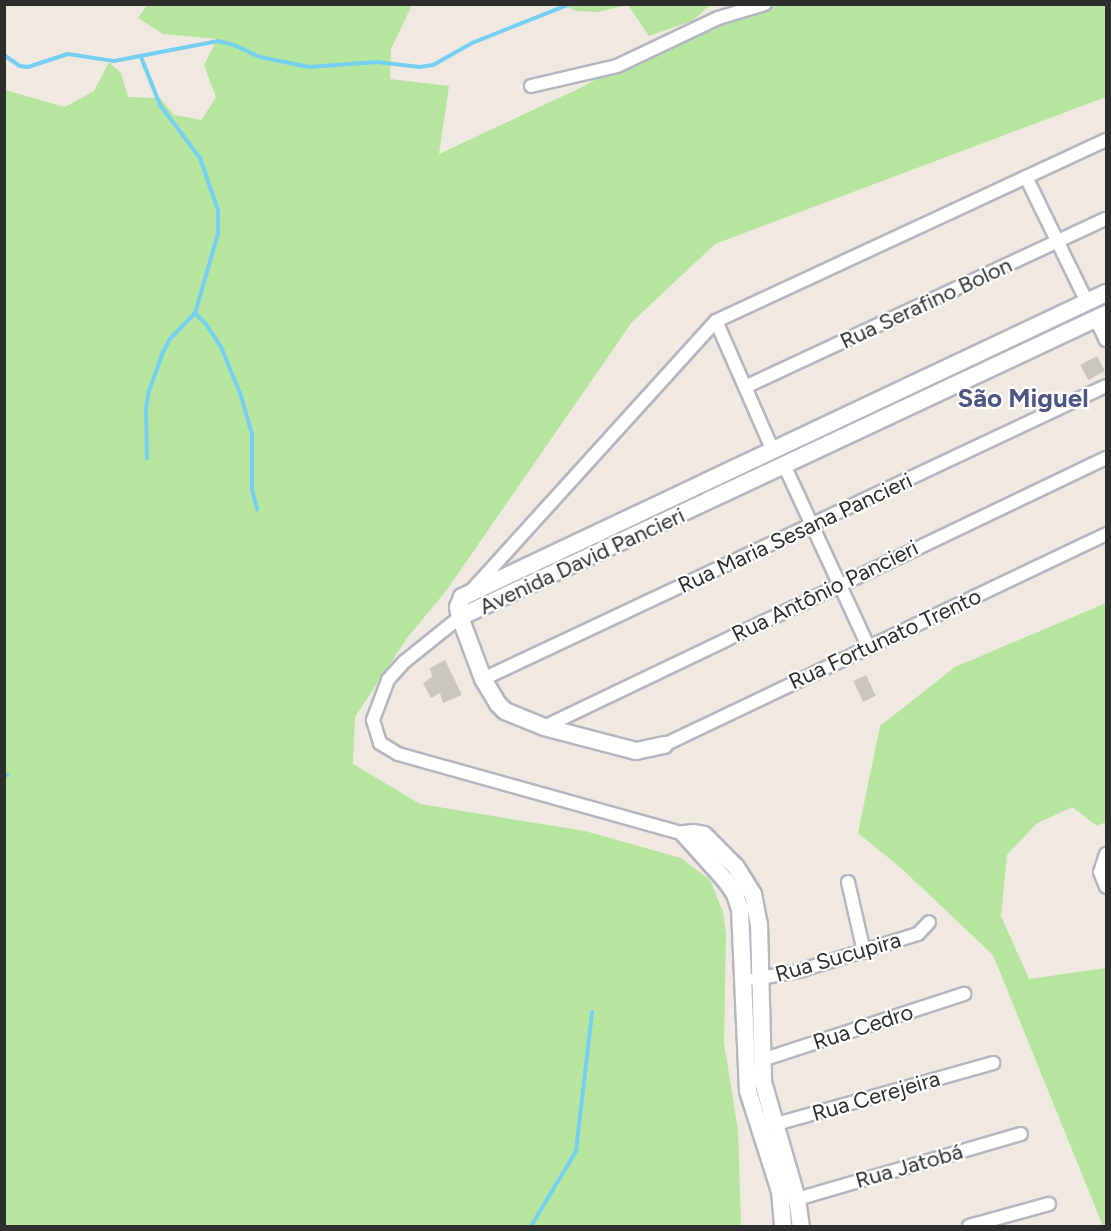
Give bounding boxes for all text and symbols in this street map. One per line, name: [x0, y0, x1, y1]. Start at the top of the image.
street label: Rua Serafino Bolon: [836, 252, 1016, 354]
district label: São Miguel: [957, 383, 1089, 415]
street label: Rua Maria Sesana Pancieri: [674, 467, 916, 599]
street label: Avenida David Pancieri: [475, 502, 689, 620]
street label: Rua Antônio Pancieri: [728, 534, 922, 648]
street label: Rua Fortunato Trento: [785, 583, 985, 695]
street label: Rua Sucupira: [772, 926, 904, 988]
street label: Rua Cedro: [810, 998, 916, 1056]
street label: Rua Cerejeira: [809, 1065, 943, 1127]
street label: Rua Jatobá: [852, 1138, 966, 1194]

